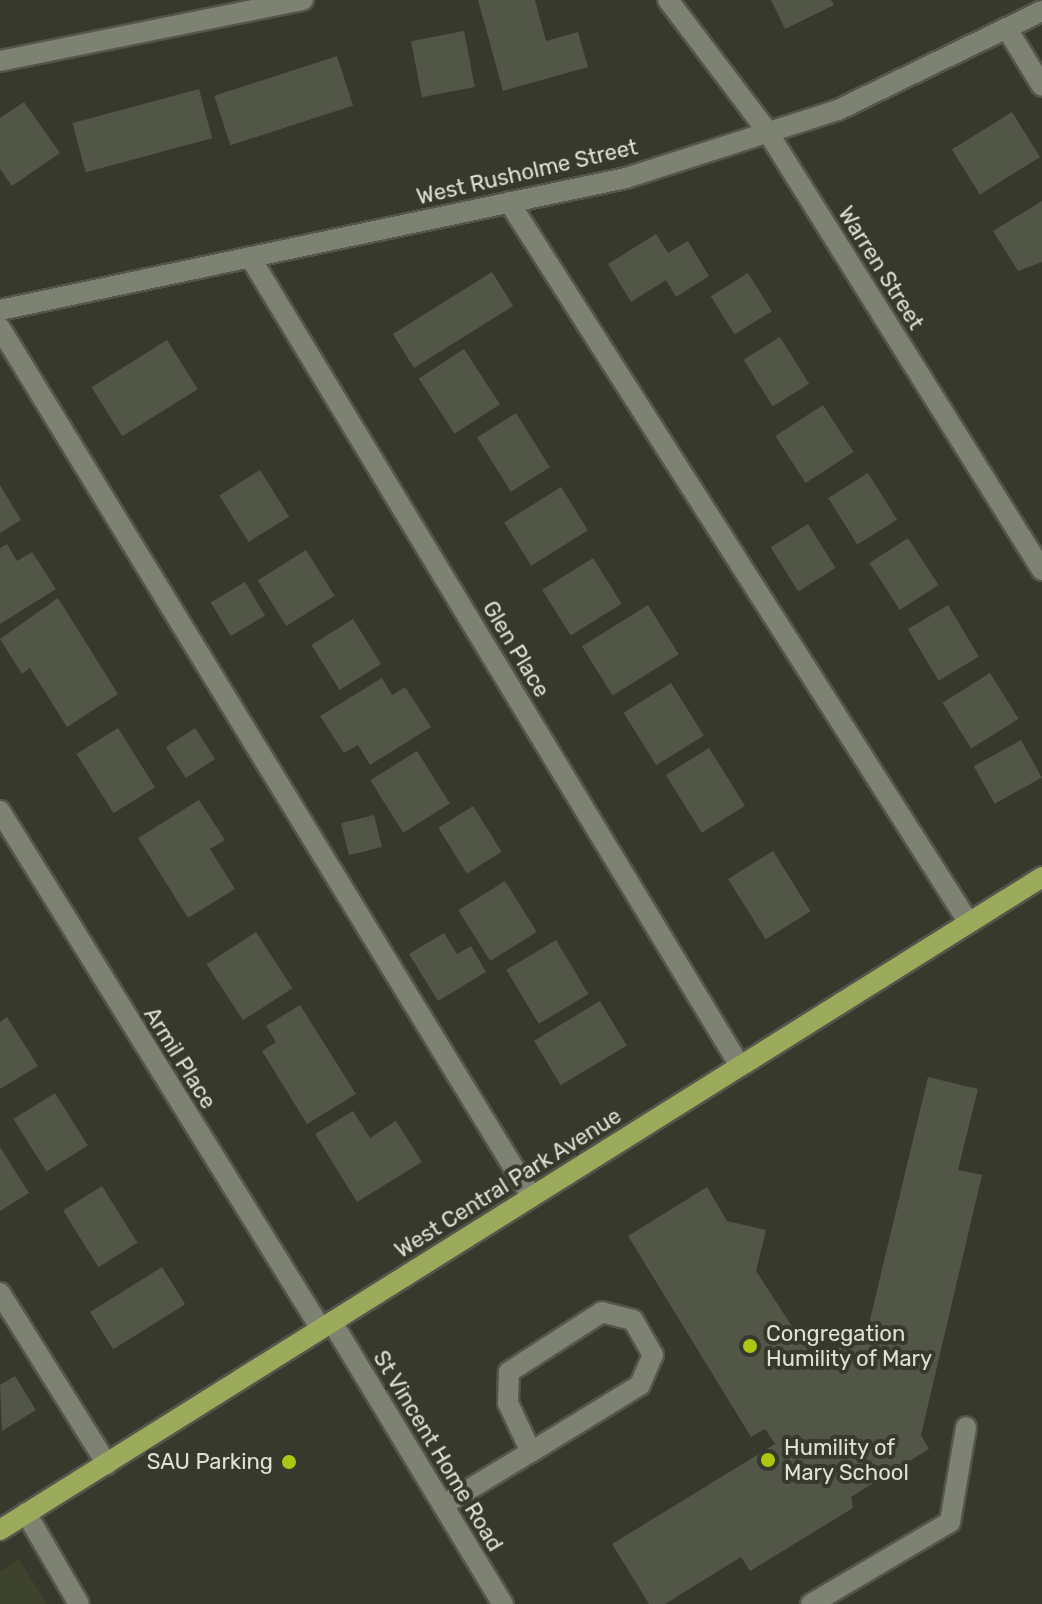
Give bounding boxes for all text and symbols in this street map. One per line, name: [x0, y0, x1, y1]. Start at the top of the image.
street label: West Rusholme Street: [414, 134, 640, 210]
street label: Warren Street: [833, 201, 929, 335]
street label: Glen Place: [477, 596, 555, 702]
street label: Armil Place: [138, 1002, 222, 1114]
street label: West Central Park Avenue: [390, 1102, 626, 1264]
place label: Congregation Humility of Mary: [766, 1320, 933, 1372]
marker: Congregation Humility of Mary: [741, 1337, 759, 1355]
street label: St Vincent Home Road: [367, 1346, 509, 1556]
place label: Humility of Mary School: [784, 1434, 909, 1486]
place label: SAU Parking: [147, 1449, 273, 1475]
marker: Humility of Mary School: [759, 1451, 777, 1469]
marker: SAU Parking: [280, 1453, 298, 1471]

